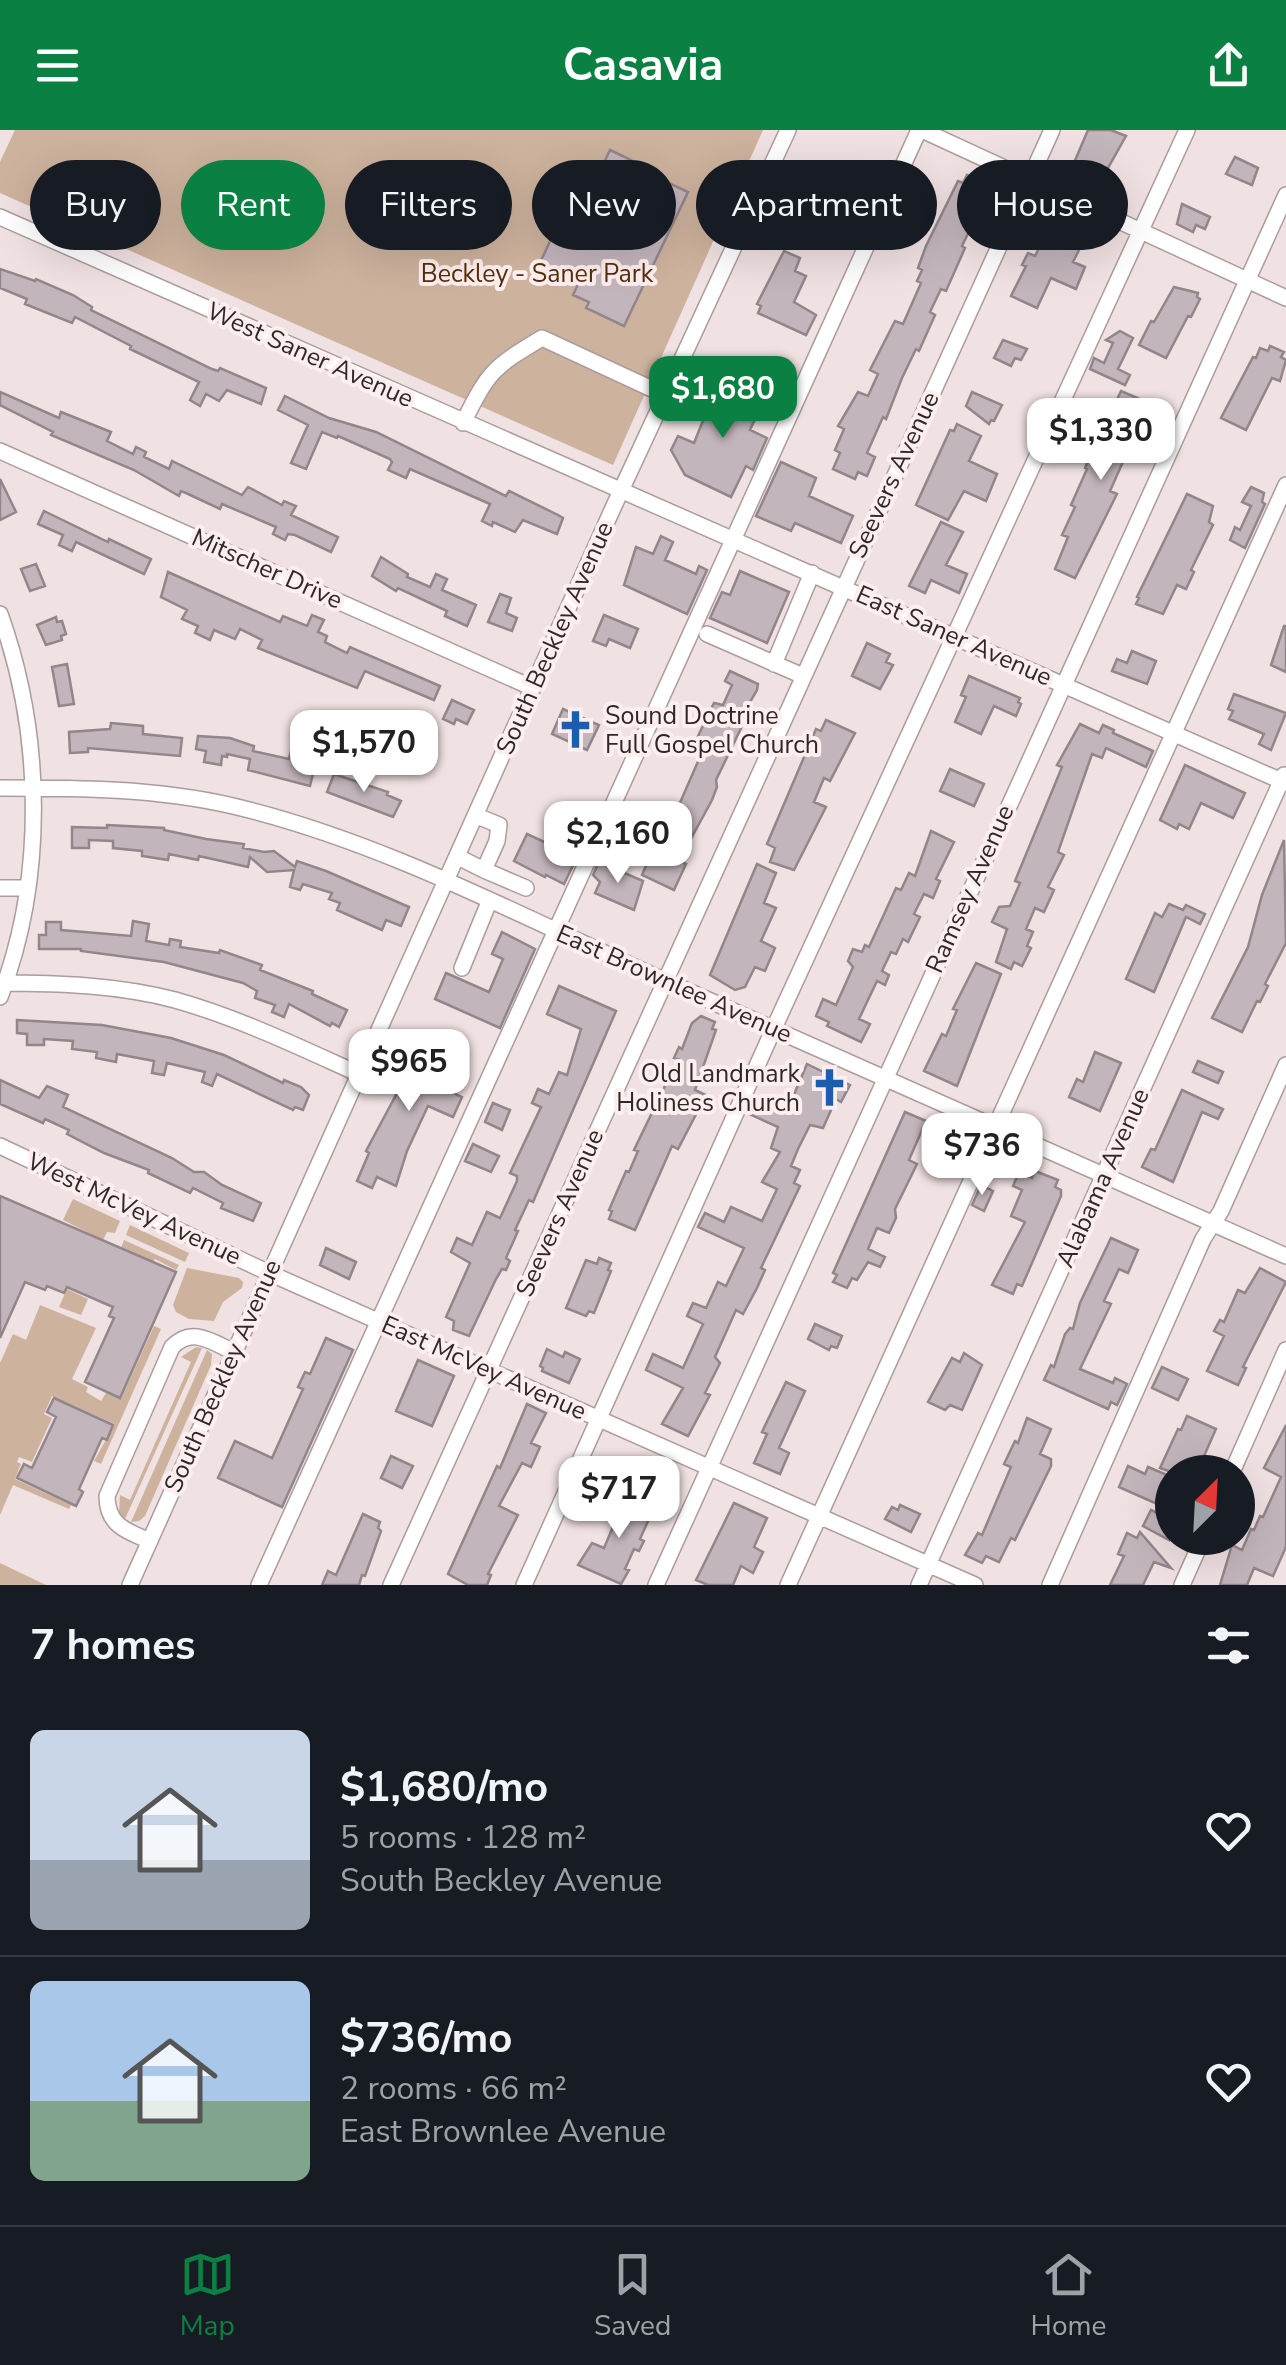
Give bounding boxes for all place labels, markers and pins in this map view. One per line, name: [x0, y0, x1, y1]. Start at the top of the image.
pin: $1,680: [642, 356, 804, 441]
pin: $1,330: [1020, 398, 1182, 483]
place label: Sound Doctrine Full Gospel Church: [605, 699, 819, 762]
church icon: Sound Doctrine Full Gospel Church: [554, 709, 596, 751]
pin: $1,570: [283, 710, 445, 795]
pin: $2,160: [537, 801, 699, 886]
pin: $965: [350, 1029, 468, 1114]
place label: Old Landmark Holiness Church: [616, 1057, 800, 1120]
church icon: Old Landmark Holiness Church: [809, 1067, 851, 1109]
pin: $736: [923, 1113, 1041, 1198]
pin: $717: [560, 1456, 678, 1541]

